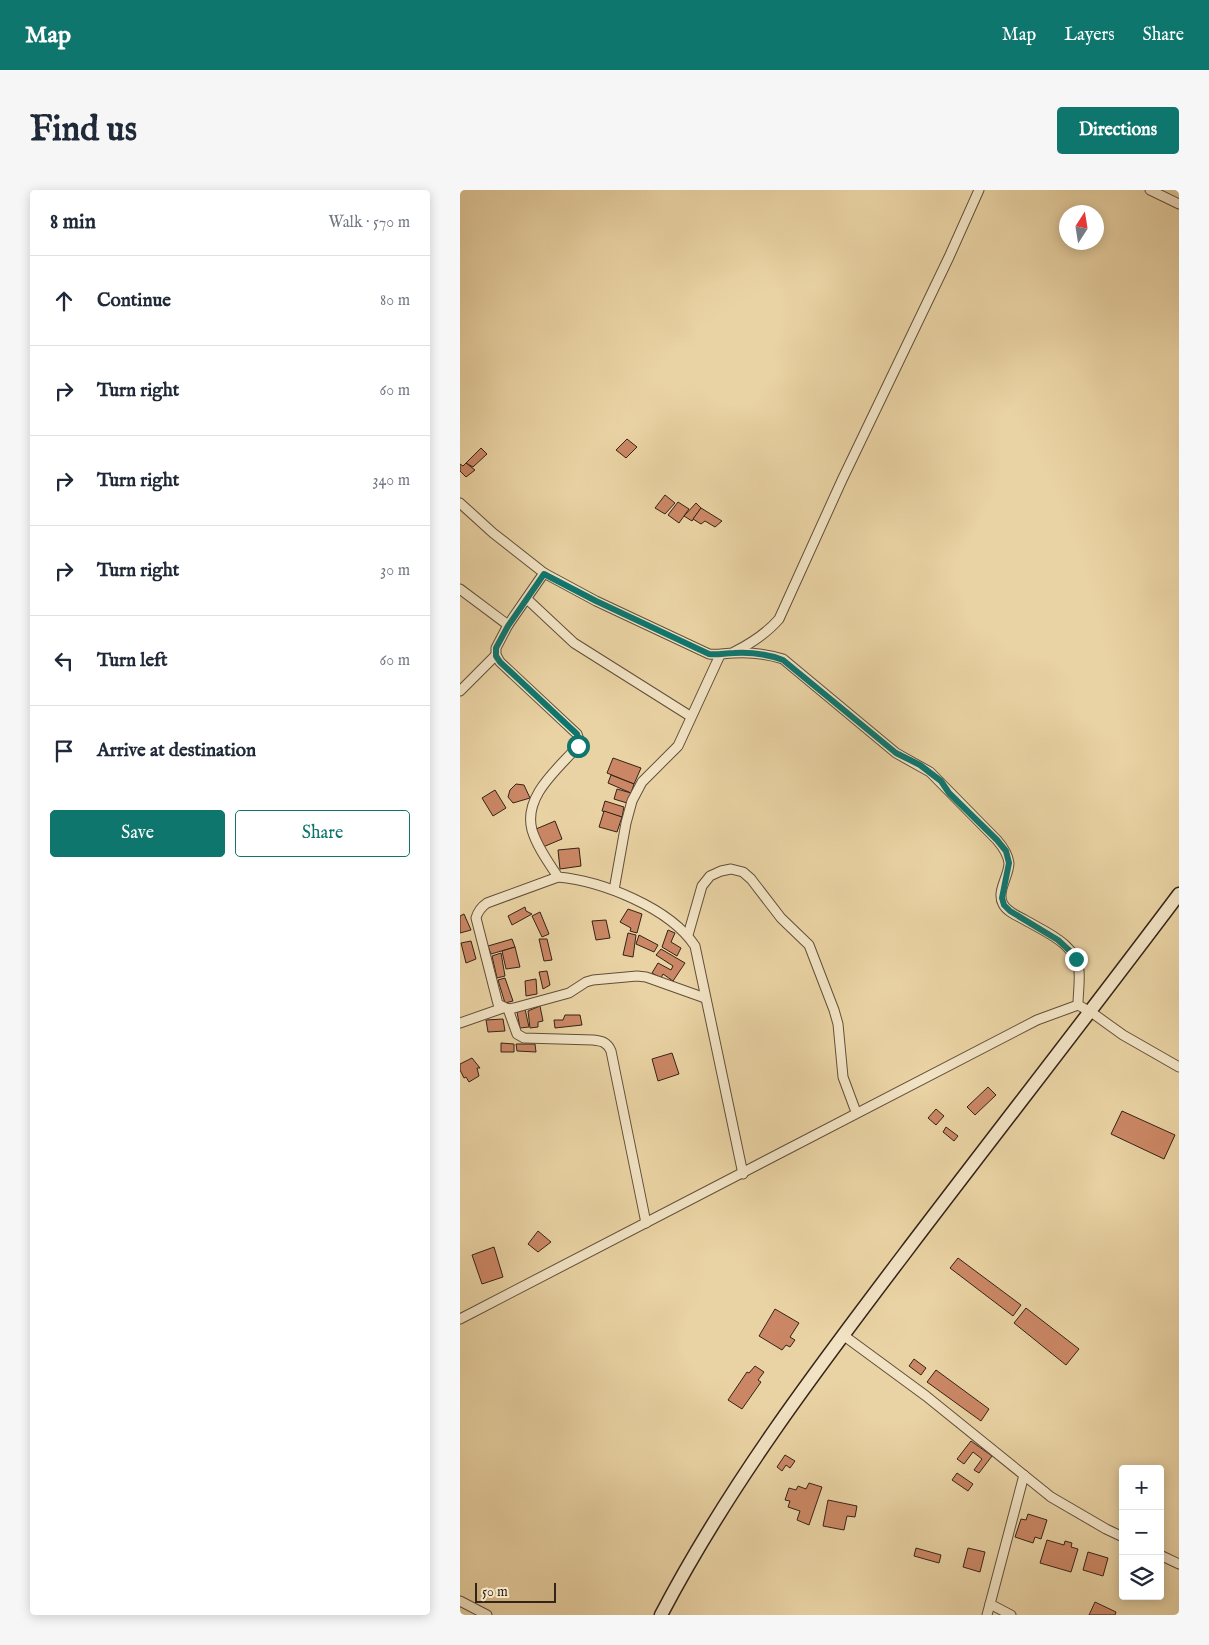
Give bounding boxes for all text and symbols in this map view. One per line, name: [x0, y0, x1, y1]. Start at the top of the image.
text: Map: [25, 20, 71, 51]
text: Map: [1002, 24, 1036, 47]
text: Layers: [1064, 24, 1115, 47]
text: Share: [1143, 24, 1184, 47]
button: Directions: [1057, 107, 1179, 154]
text: Find us: [30, 108, 137, 153]
north arrow: [1059, 205, 1104, 250]
text: 8 min: [50, 209, 96, 236]
text: Walk · 570 m: [328, 213, 410, 233]
icon: ahead: [50, 287, 78, 315]
text: Continue: [97, 289, 171, 313]
text: 80 m: [380, 291, 410, 311]
icon: right: [50, 377, 78, 405]
text: Turn right: [97, 379, 179, 403]
text: 60 m: [380, 381, 410, 401]
icon: right: [50, 467, 78, 495]
text: Turn right: [97, 469, 179, 493]
text: 340 m: [372, 471, 410, 491]
icon: right: [50, 557, 78, 585]
text: Turn right: [97, 559, 179, 583]
text: 30 m: [380, 561, 410, 581]
icon: left: [50, 647, 78, 675]
text: Turn left: [97, 649, 168, 673]
text: 60 m: [380, 651, 410, 671]
route start: [567, 735, 590, 758]
icon: arrive: [50, 737, 78, 765]
text: Arrive at destination: [97, 739, 256, 763]
button: Save: [50, 810, 225, 857]
button: Share: [235, 810, 410, 857]
route end: [1065, 948, 1088, 971]
map controls: [1119, 1465, 1164, 1600]
button: +: [1119, 1465, 1164, 1510]
button: −: [1119, 1510, 1164, 1555]
button: layers: [1119, 1555, 1164, 1600]
scale bar: [475, 1580, 556, 1603]
text: 50 m: [482, 1583, 508, 1601]

